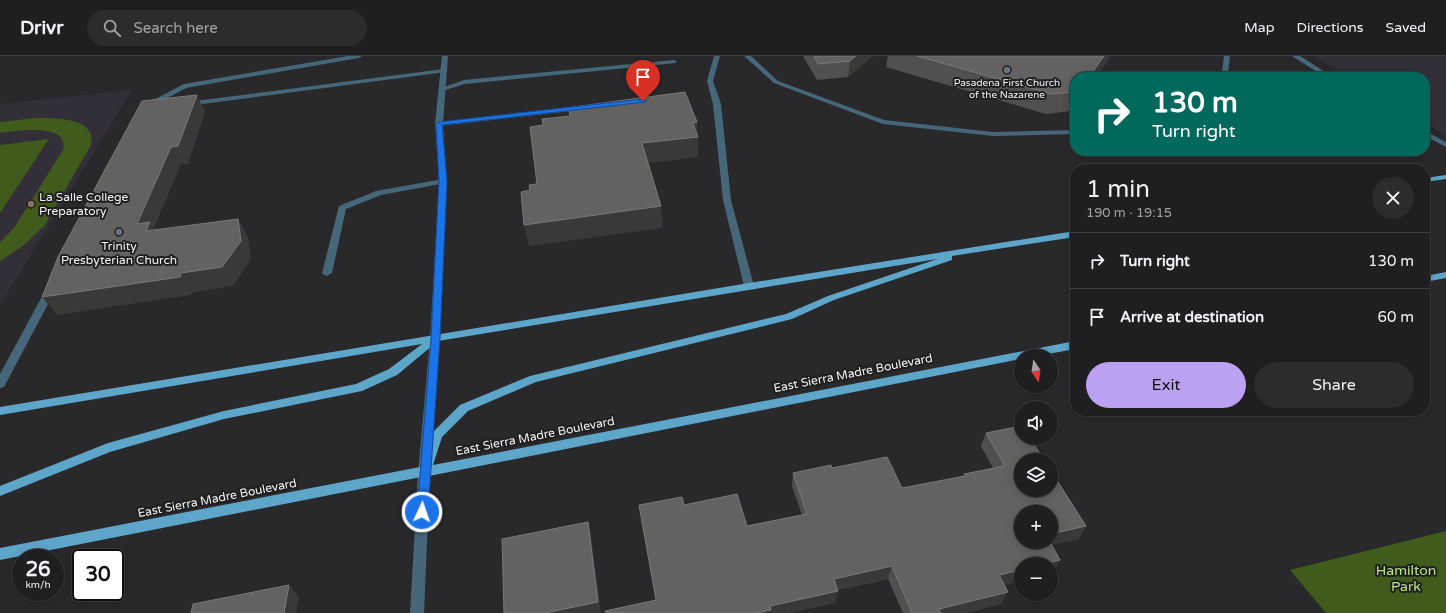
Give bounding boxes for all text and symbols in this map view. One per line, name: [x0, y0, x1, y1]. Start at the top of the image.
search box: [87, 10, 367, 46]
text: Drivr: [20, 17, 63, 39]
icon: search: [101, 17, 123, 39]
text: Search here: [133, 19, 218, 37]
text: Map: [1244, 19, 1275, 36]
text: Directions: [1297, 19, 1364, 36]
text: Saved: [1386, 19, 1426, 36]
pin: [626, 60, 660, 101]
marker: Pasadena First Church of the Nazarene: [1002, 65, 1012, 75]
icon: arrive: [632, 66, 654, 88]
place label: Pasadena First Church of the Nazarene: [954, 77, 1060, 101]
text: 130 m: [1152, 86, 1238, 120]
icon: right: [1086, 88, 1138, 140]
text: Turn right: [1152, 120, 1236, 142]
text: 1 min: [1086, 175, 1150, 204]
button: close: [1372, 177, 1414, 219]
place label: La Salle College Preparatory: [39, 190, 129, 218]
marker: La Salle College Preparatory: [26, 199, 36, 209]
text: 190 m · 19:15: [1086, 205, 1172, 221]
marker: Trinity Presbyterian Church: [114, 227, 124, 237]
place label: Trinity Presbyterian Church: [61, 239, 177, 267]
icon: right: [1086, 250, 1108, 272]
text: Turn right: [1120, 252, 1190, 270]
text: 130 m: [1368, 252, 1414, 270]
icon: arrive: [1086, 306, 1108, 328]
text: Arrive at destination: [1120, 308, 1264, 326]
text: 60 m: [1377, 308, 1414, 326]
north arrow: [1014, 349, 1058, 393]
map controls: [1014, 349, 1058, 601]
street label: East Sierra Madre Boulevard: [772, 351, 934, 395]
button: Exit: [1086, 362, 1246, 408]
button: Share: [1254, 362, 1414, 408]
button: sound: [1014, 401, 1058, 445]
street label: East Sierra Madre Boulevard: [454, 414, 616, 458]
button: layers: [1014, 453, 1058, 497]
street label: East Sierra Madre Boulevard: [136, 476, 298, 520]
position arrow: [401, 491, 443, 533]
button: +: [1014, 505, 1058, 549]
speed limit sign: 30: [72, 549, 124, 601]
button: −: [1014, 557, 1058, 601]
text: 26: [25, 558, 51, 582]
park label: Hamilton Park: [1376, 562, 1436, 595]
text: km/h: [25, 579, 51, 591]

